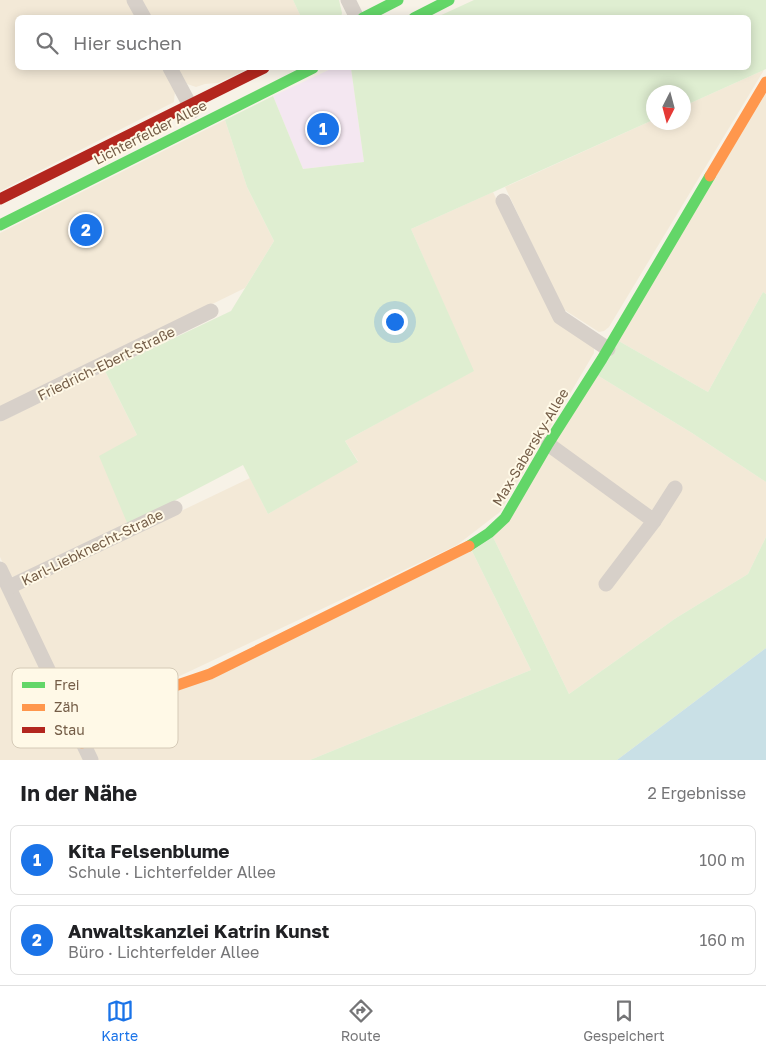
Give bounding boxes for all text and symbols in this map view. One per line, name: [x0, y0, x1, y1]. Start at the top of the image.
search box: [15, 15, 751, 70]
icon: search: [33, 29, 61, 57]
text: Hier suchen: [73, 31, 182, 54]
north arrow: [646, 85, 691, 130]
street label: Lichterfelder Allee: [91, 96, 209, 168]
pin: 1: [307, 110, 339, 148]
pin: 2: [70, 211, 102, 249]
your location: [382, 309, 408, 335]
street label: Friedrich-Ebert-Straße: [35, 322, 177, 404]
street label: Max-Sabersky-Allee: [488, 385, 572, 509]
street label: Karl-Liebknecht-Straße: [18, 505, 166, 589]
legend: [12, 668, 178, 748]
text: Frei: [54, 676, 80, 693]
text: Zäh: [54, 698, 79, 715]
text: Stau: [54, 721, 85, 738]
text: In der Nähe: [20, 780, 137, 806]
text: 2 Ergebnisse: [648, 783, 746, 803]
text: Kita Felsenblume: [68, 839, 230, 862]
text: 1: [33, 850, 41, 870]
text: 100 m: [699, 850, 745, 870]
text: Schule · Lichterfelder Allee: [68, 862, 276, 882]
text: Anwaltskanzlei Katrin Kunst: [68, 919, 329, 942]
text: 2: [32, 930, 42, 950]
text: 160 m: [699, 930, 745, 950]
text: Büro · Lichterfelder Allee: [68, 942, 259, 962]
tab: Karte: [101, 997, 138, 1044]
tab: Route: [341, 997, 381, 1044]
tab: Gespeichert: [583, 997, 665, 1044]

